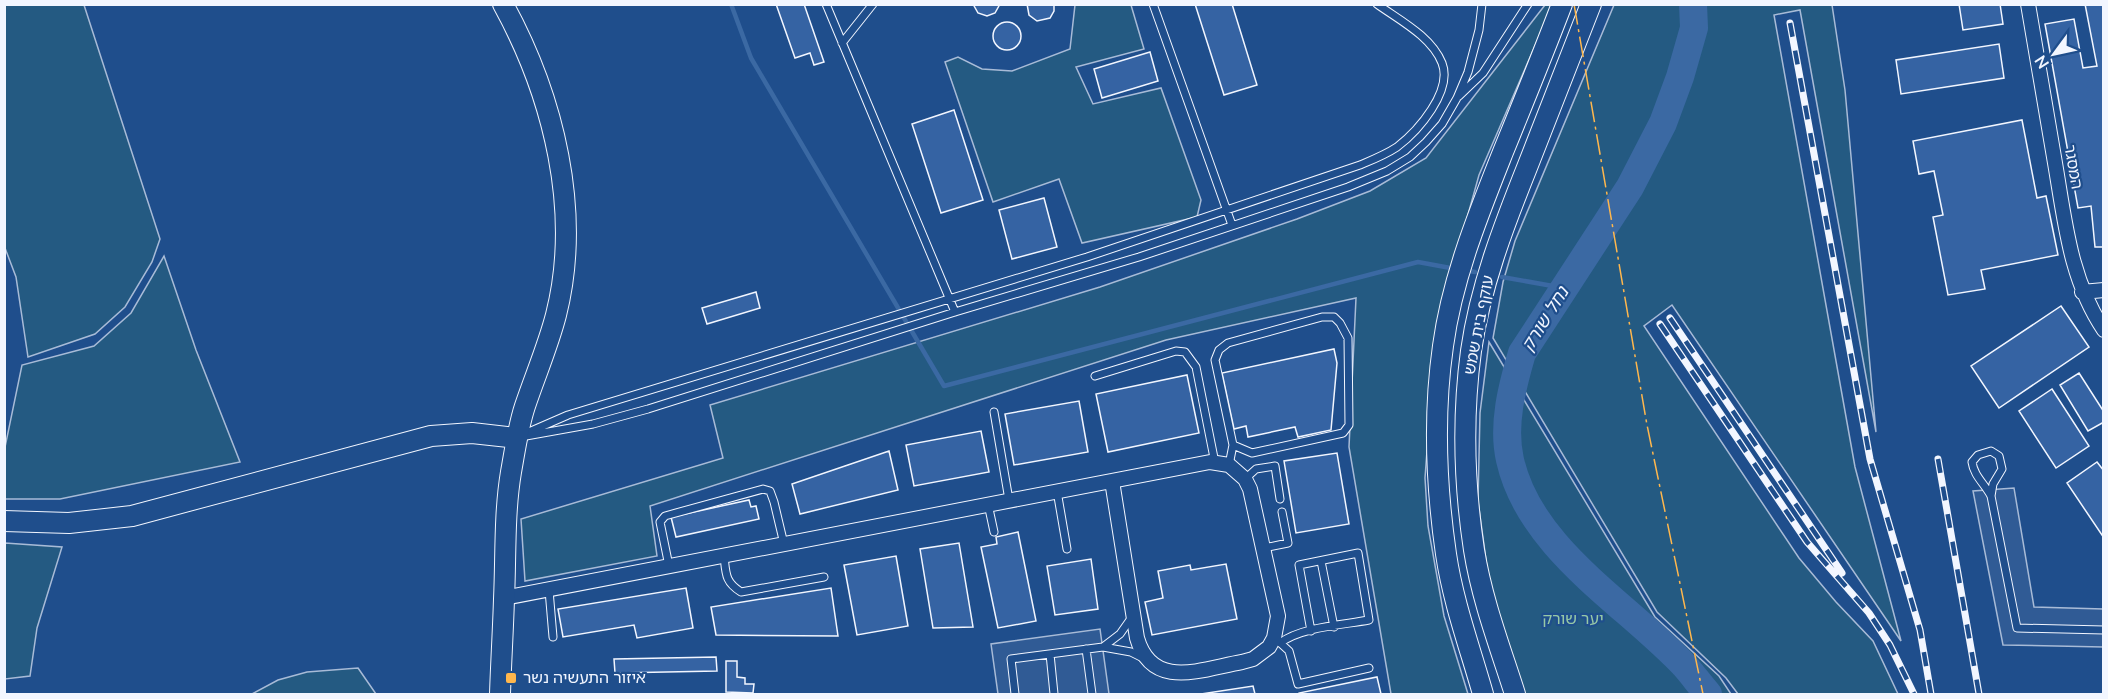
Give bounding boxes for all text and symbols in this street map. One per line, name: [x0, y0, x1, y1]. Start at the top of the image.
north arrow: [2024, 24, 2084, 84]
text: N: [2030, 51, 2055, 73]
street label: המסגר: [2058, 143, 2088, 191]
street label: עוקף בית שמש: [1459, 273, 1499, 377]
water label: נחל שורק: [1516, 281, 1575, 356]
park label: יער שורק: [1542, 608, 1604, 630]
place label: איזור התעשיה נשר: [523, 667, 646, 689]
marker: איזור התעשיה נשר: [504, 671, 518, 685]

